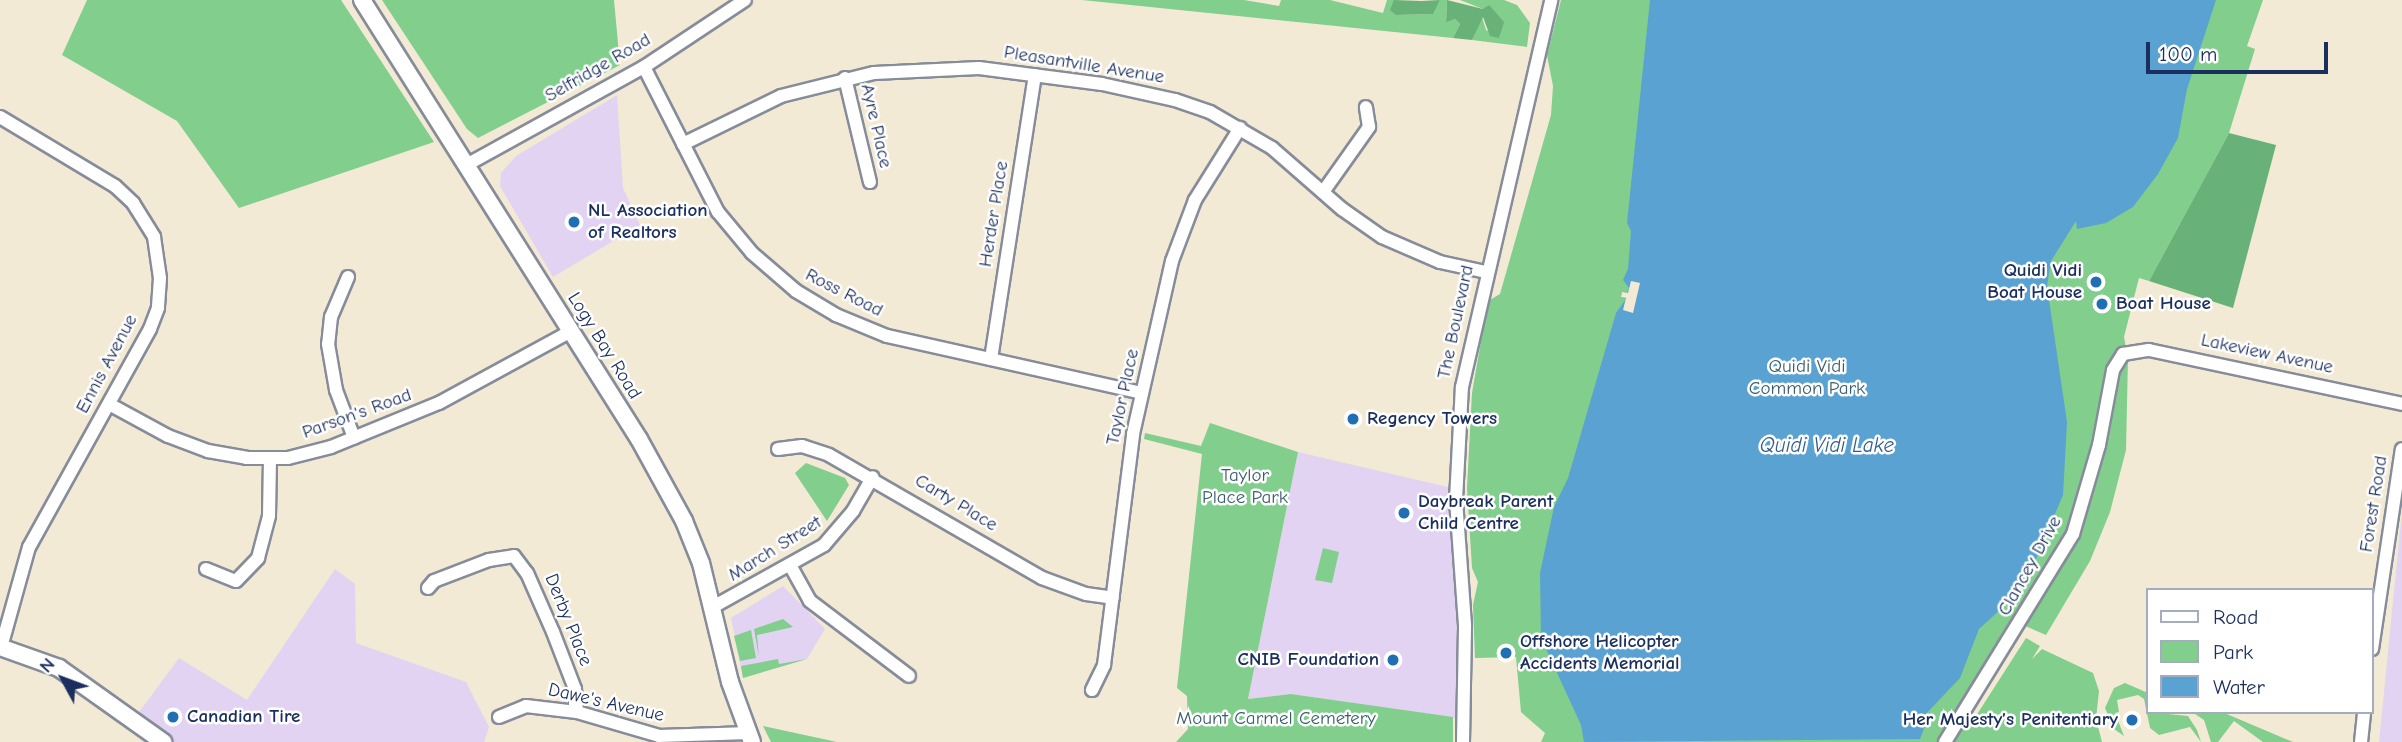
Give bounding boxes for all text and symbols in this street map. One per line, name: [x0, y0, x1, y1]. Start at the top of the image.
scale bar: [2150, 28, 2332, 72]
street label: Selfridge Road: [541, 29, 655, 107]
street label: Pleasantville Avenue: [1002, 41, 1166, 89]
text: 100 m: [2159, 42, 2217, 66]
street label: Ayre Place: [855, 82, 897, 170]
street label: Herder Place: [974, 159, 1014, 269]
place label: NL Association of Realtors: [588, 200, 708, 244]
marker: NL Association of Realtors: [566, 214, 582, 230]
place label: Quidi Vidi Boat House: [1987, 260, 2082, 304]
street label: The Boulevard: [1433, 263, 1479, 381]
street label: Ross Road: [801, 264, 887, 322]
marker: Quidi Vidi Boat House: [2088, 274, 2104, 290]
street label: Logy Bay Road: [562, 288, 646, 404]
place label: Boat House: [2116, 293, 2211, 315]
marker: Boat House: [2094, 296, 2110, 312]
street label: Ennis Avenue: [71, 311, 143, 417]
street label: Lakeview Avenue: [2199, 329, 2335, 379]
street label: Taylor Place: [1102, 347, 1144, 447]
park label: Quidi Vidi Common Park: [1749, 356, 1865, 400]
street label: Parson's Road: [299, 384, 415, 444]
place label: Regency Towers: [1367, 408, 1497, 430]
marker: Regency Towers: [1345, 411, 1361, 427]
water label: Quidi Vidi Lake: [1760, 432, 1894, 458]
street label: Forest Road: [2355, 454, 2393, 554]
park label: Taylor Place Park: [1202, 465, 1288, 509]
street label: Carty Place: [910, 469, 1002, 537]
place label: Daybreak Parent Child Centre: [1418, 491, 1553, 535]
marker: Daybreak Parent Child Centre: [1396, 505, 1412, 521]
street label: March Street: [724, 511, 826, 587]
street label: Clancey Drive: [1993, 512, 2067, 620]
street label: Derby Place: [539, 571, 597, 669]
legend: [2146, 588, 2374, 714]
text: Road: [2213, 605, 2258, 629]
place label: Offshore Helicopter Accidents Memorial: [1520, 631, 1680, 675]
text: Park: [2213, 640, 2253, 664]
north arrow: [28, 644, 98, 714]
marker: Offshore Helicopter Accidents Memorial: [1498, 645, 1514, 661]
place label: CNIB Foundation: [1238, 649, 1379, 671]
marker: CNIB Foundation: [1385, 652, 1401, 668]
text: N: [35, 653, 60, 677]
text: Water: [2213, 675, 2265, 699]
street label: Dawe's Avenue: [546, 679, 666, 727]
place label: Canadian Tire: [187, 706, 300, 728]
park label: Mount Carmel Cemetery: [1176, 708, 1376, 730]
marker: Canadian Tire: [165, 709, 181, 725]
place label: Her Majesty’s Penitentiary: [1903, 709, 2118, 731]
marker: Her Majesty’s Penitentiary: [2124, 712, 2140, 728]

